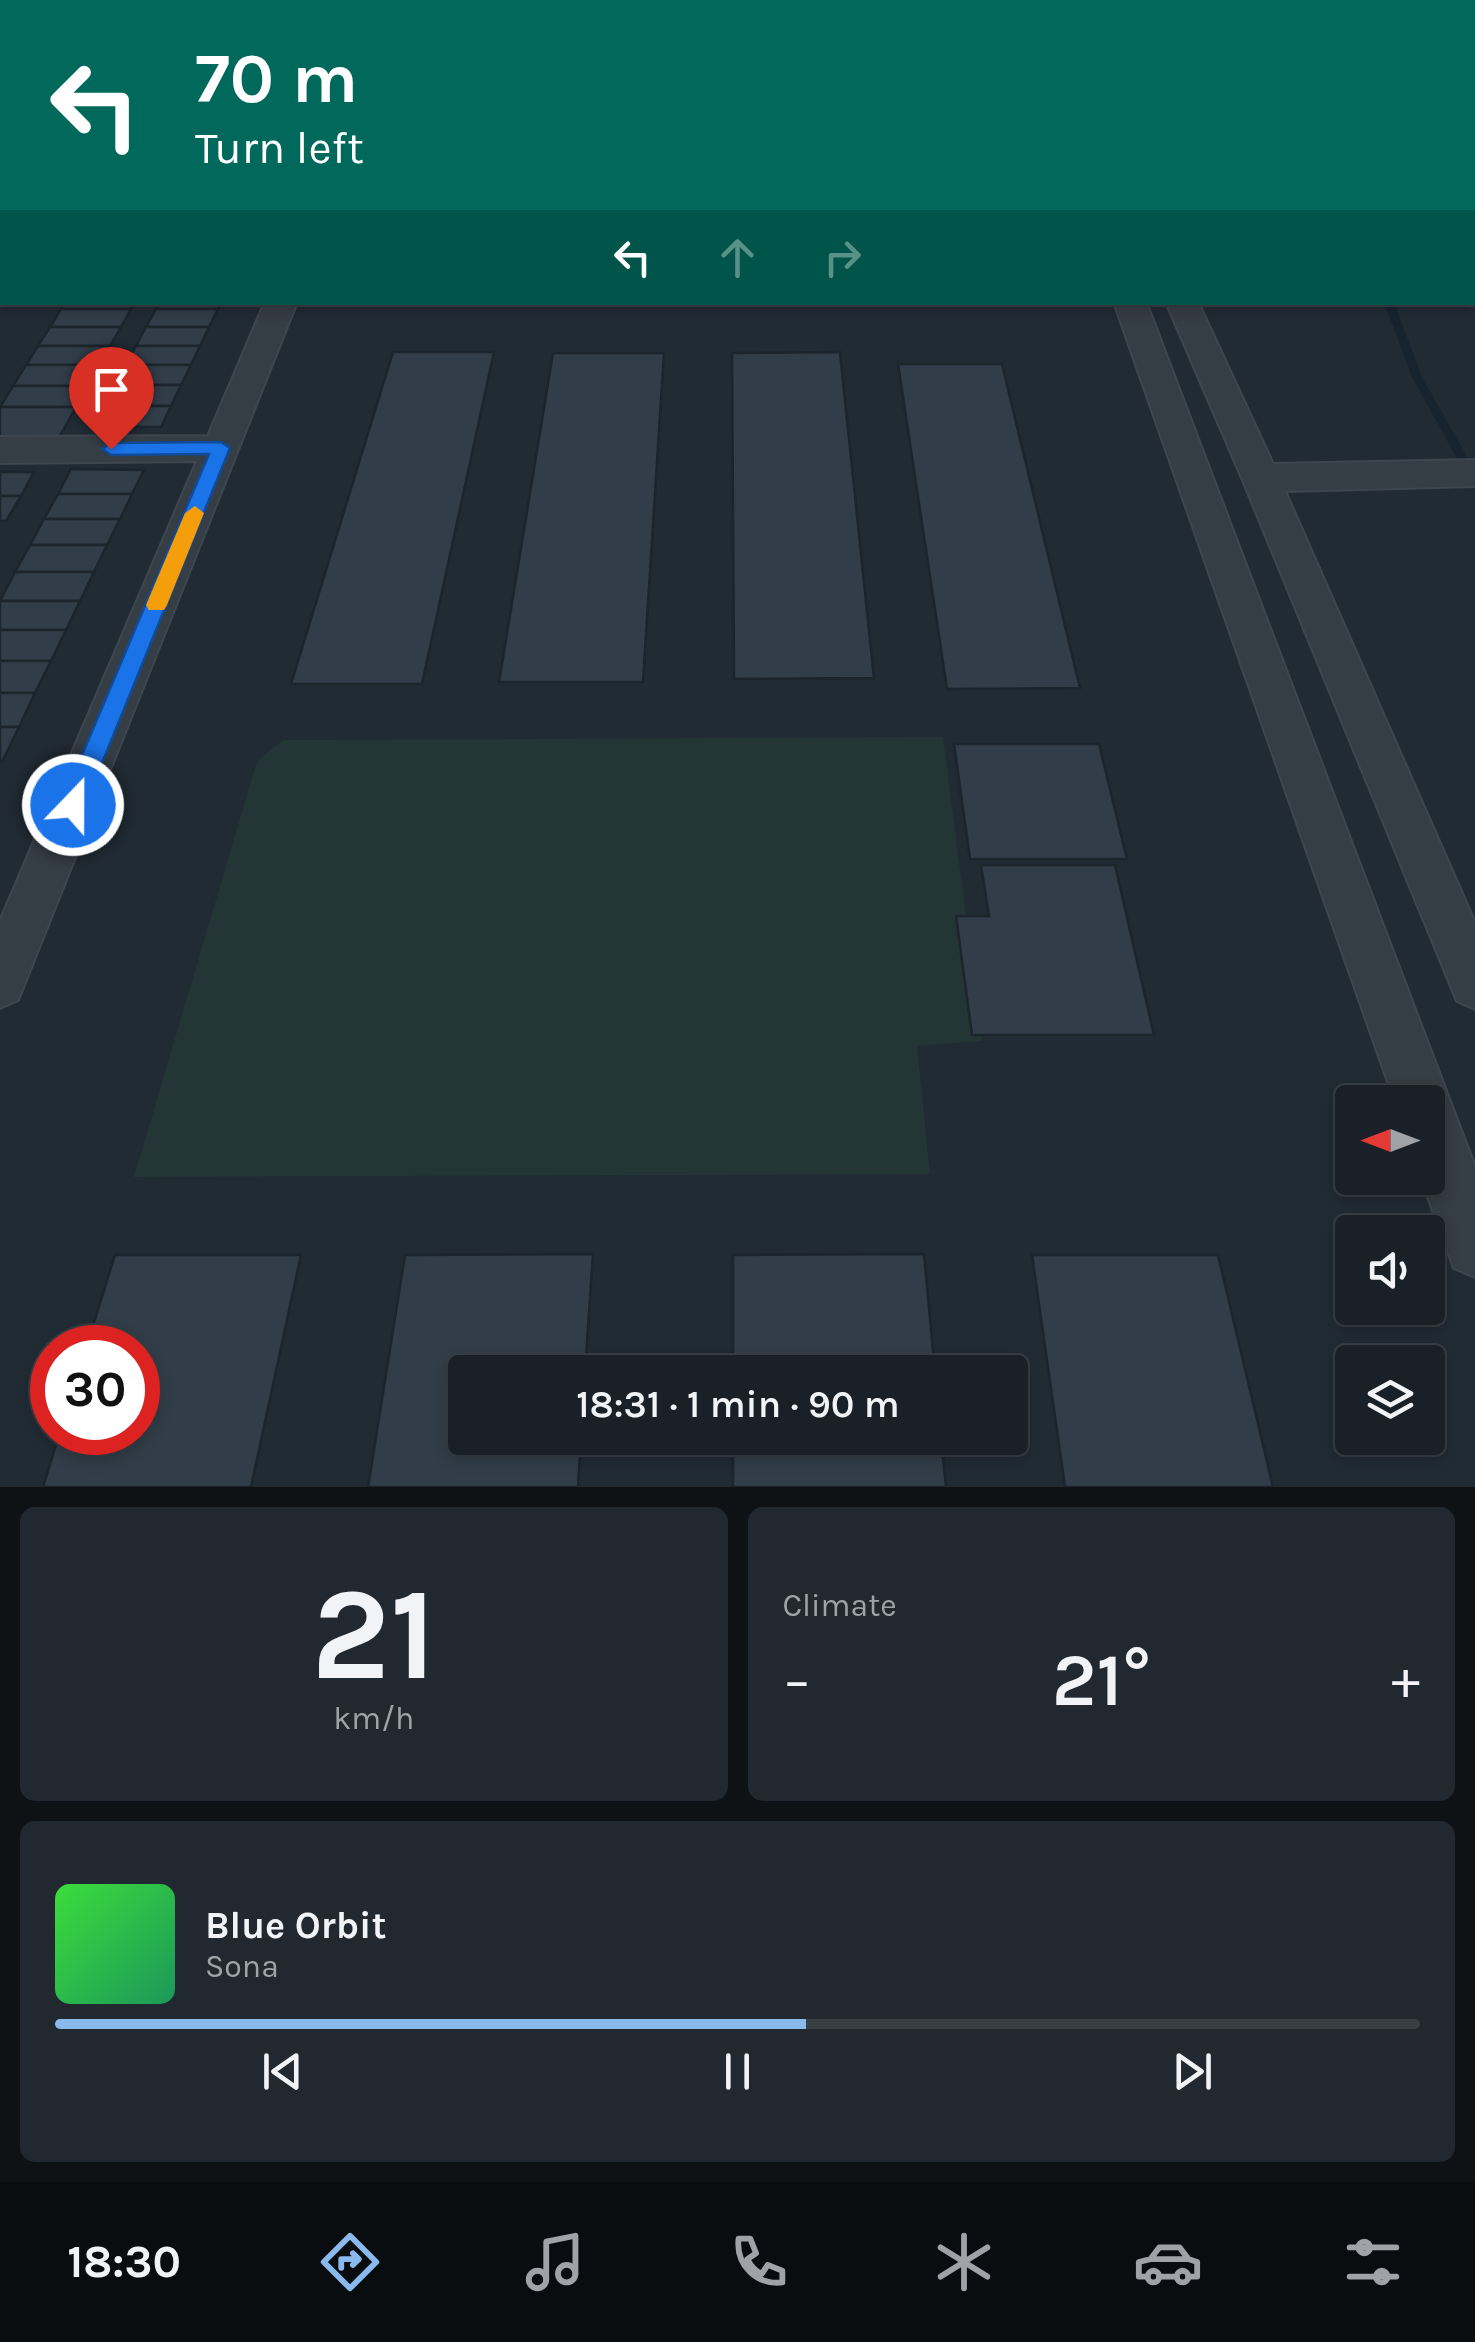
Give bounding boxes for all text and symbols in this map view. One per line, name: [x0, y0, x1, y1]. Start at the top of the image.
text: 70 m: [195, 38, 358, 120]
icon: left: [30, 40, 160, 170]
text: Turn left: [195, 122, 364, 174]
icon: left: [605, 230, 660, 285]
icon: ahead: [710, 230, 765, 285]
icon: right: [815, 230, 870, 285]
pin: [69, 347, 154, 450]
icon: arrive: [84, 362, 139, 417]
position arrow: [21, 753, 125, 857]
north arrow: [1335, 1085, 1445, 1195]
map controls: [1335, 1085, 1445, 1455]
button: sound: [1335, 1215, 1445, 1325]
speed limit sign: 30: [30, 1325, 160, 1455]
button: layers: [1335, 1345, 1445, 1455]
text: 18:31 · 1 min · 90 m: [576, 1382, 900, 1427]
text: 21: [311, 1559, 436, 1711]
text: Climate: [783, 1587, 897, 1624]
text: 21°: [1052, 1636, 1151, 1724]
text: −: [783, 1648, 811, 1712]
text: +: [1391, 1648, 1420, 1712]
text: km/h: [333, 1700, 414, 1737]
text: Blue Orbit: [205, 1903, 386, 1948]
text: Sona: [205, 1948, 279, 1985]
icon: previous: [255, 2044, 310, 2099]
icon: pause: [710, 2044, 765, 2099]
icon: next: [1165, 2044, 1220, 2099]
icon: directions: [315, 2227, 385, 2297]
icon: music: [520, 2227, 590, 2297]
icon: phone: [724, 2227, 794, 2297]
icon: climate: [929, 2227, 999, 2297]
icon: car: [1133, 2227, 1203, 2297]
icon: filters: [1338, 2227, 1408, 2297]
text: 18:30: [67, 2236, 181, 2288]

